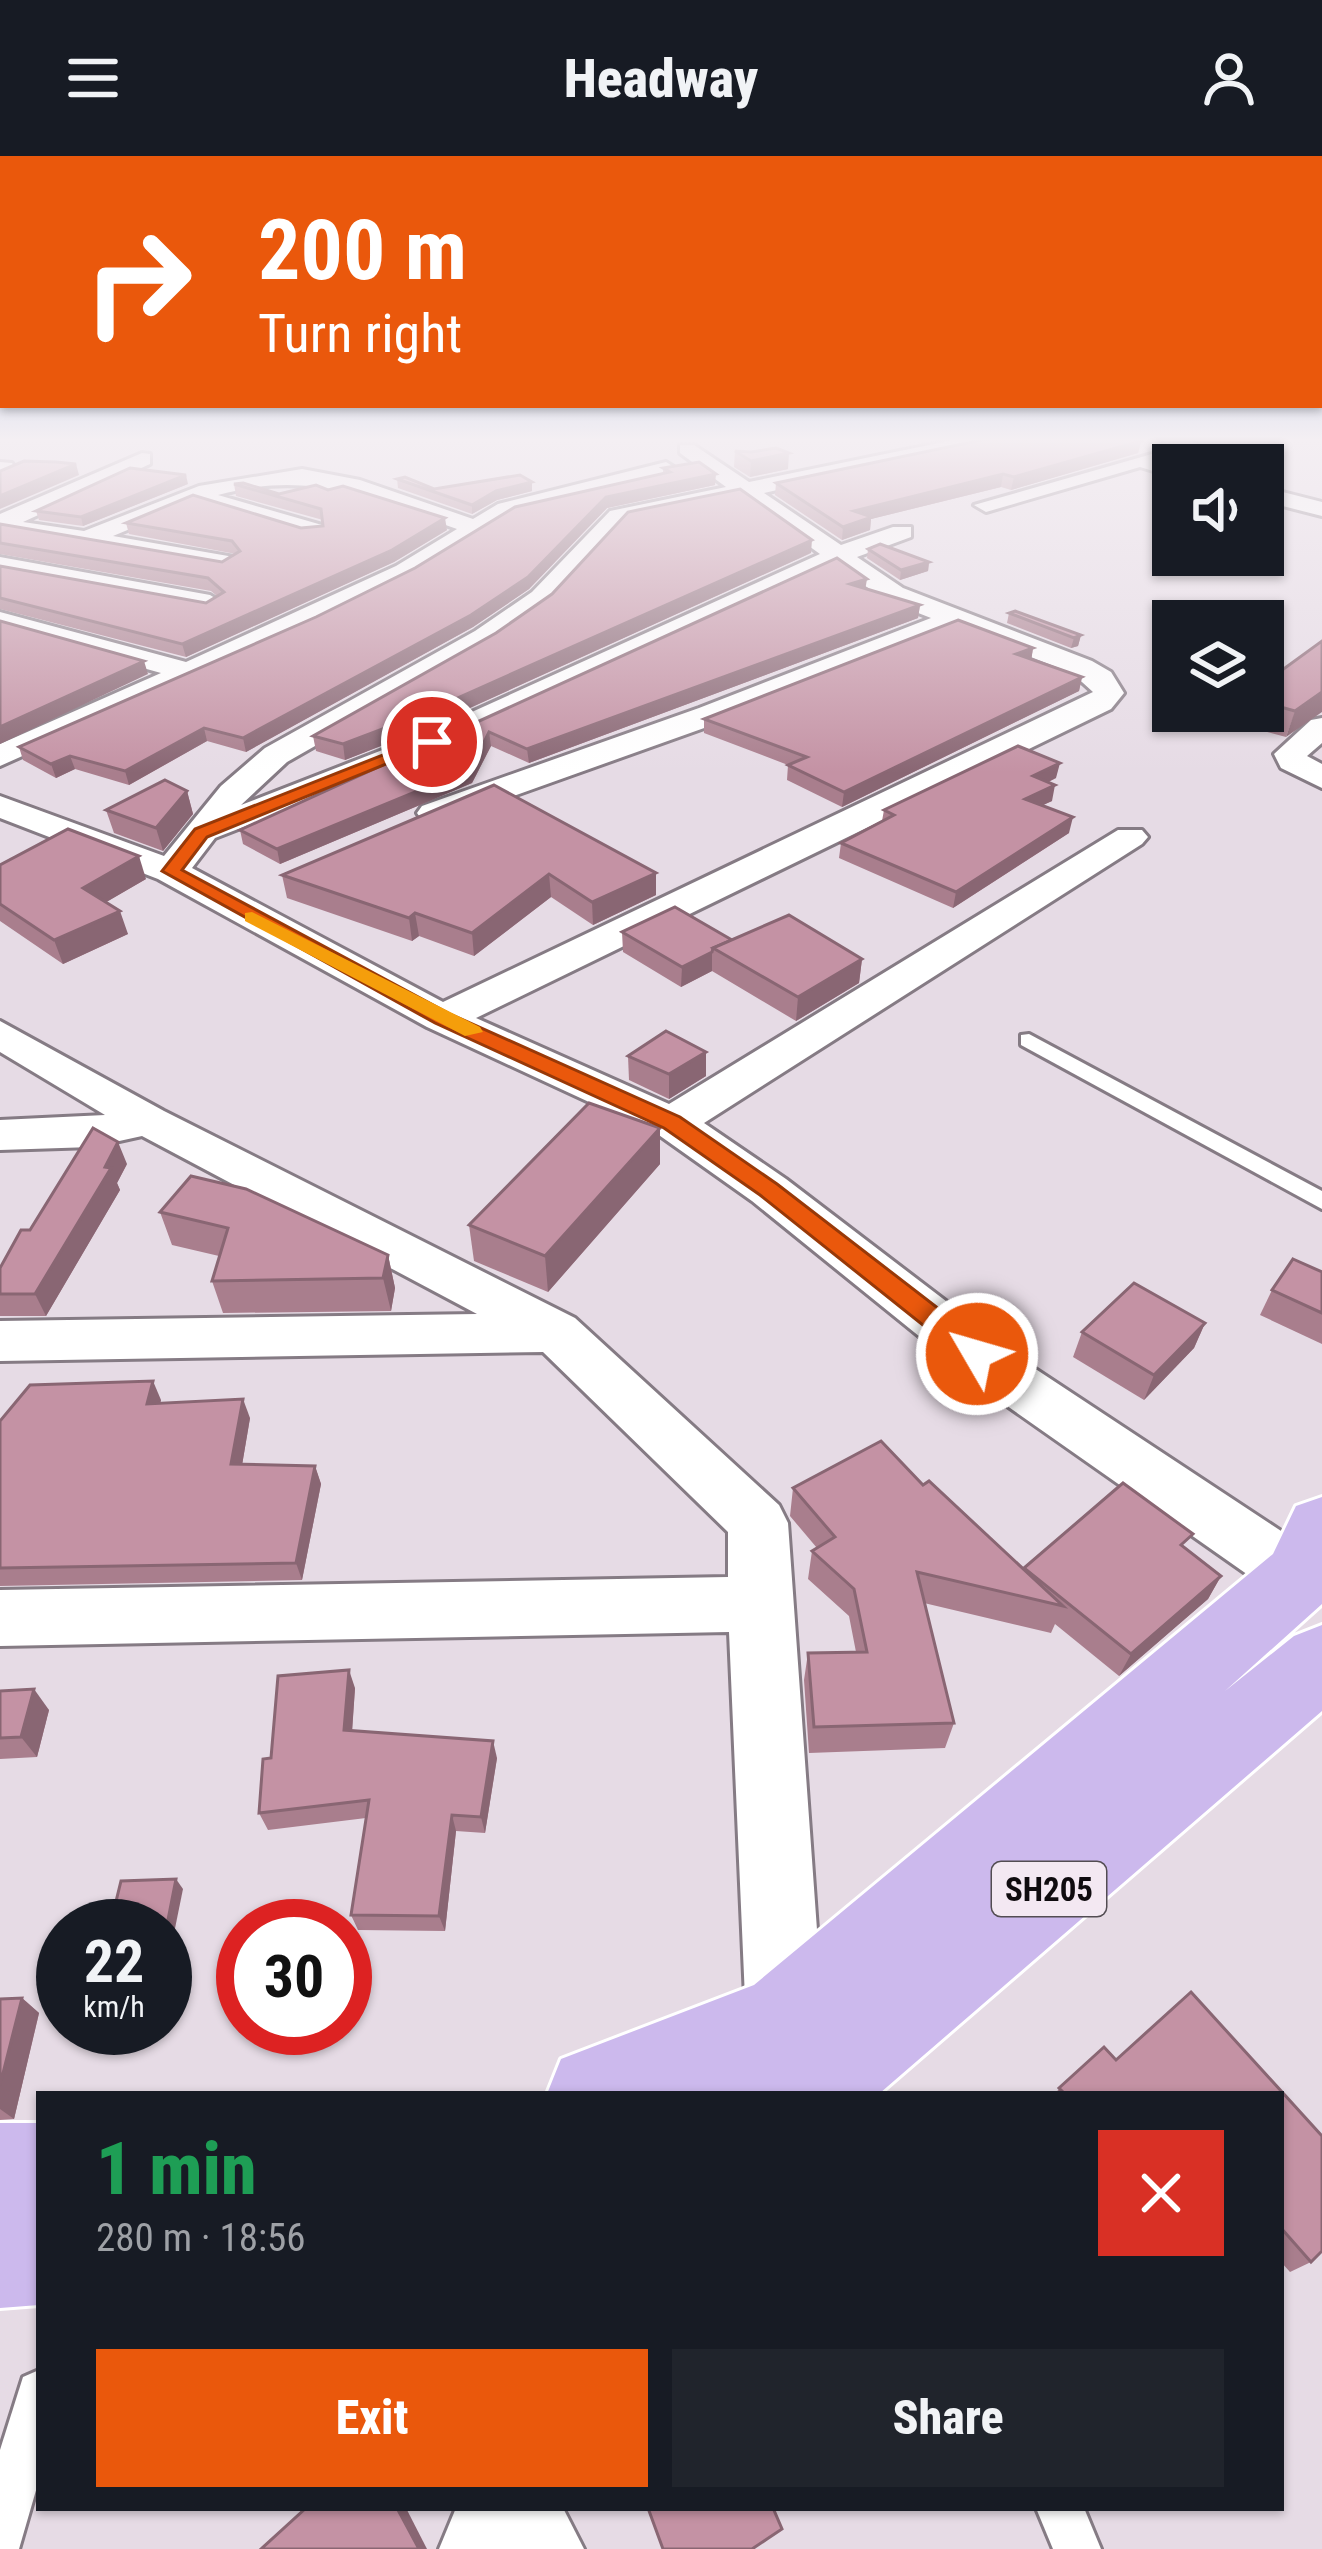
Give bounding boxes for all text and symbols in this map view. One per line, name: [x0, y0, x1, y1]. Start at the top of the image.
icon: menu: [60, 45, 126, 111]
icon: person: [1196, 45, 1262, 111]
text: Headway: [564, 47, 758, 110]
text: 200 m: [258, 201, 467, 300]
icon: right: [60, 204, 216, 360]
text: Turn right: [258, 302, 462, 365]
map controls: [1152, 444, 1284, 732]
button: sound: [1152, 444, 1284, 576]
button: layers: [1152, 600, 1284, 732]
pin: [381, 691, 483, 793]
icon: arrive: [399, 709, 465, 775]
position arrow: [914, 1291, 1040, 1417]
road number: SH205: [992, 1862, 1106, 1916]
speed limit sign: 30: [216, 1899, 372, 2055]
text: 22: [84, 1926, 144, 1997]
text: km/h: [83, 1989, 145, 2024]
text: 1 min: [96, 2127, 257, 2212]
button: close: [1098, 2130, 1224, 2256]
text: 280 m · 18:56: [96, 2215, 306, 2261]
button: Exit: [96, 2349, 648, 2487]
button: Share: [672, 2349, 1224, 2487]

